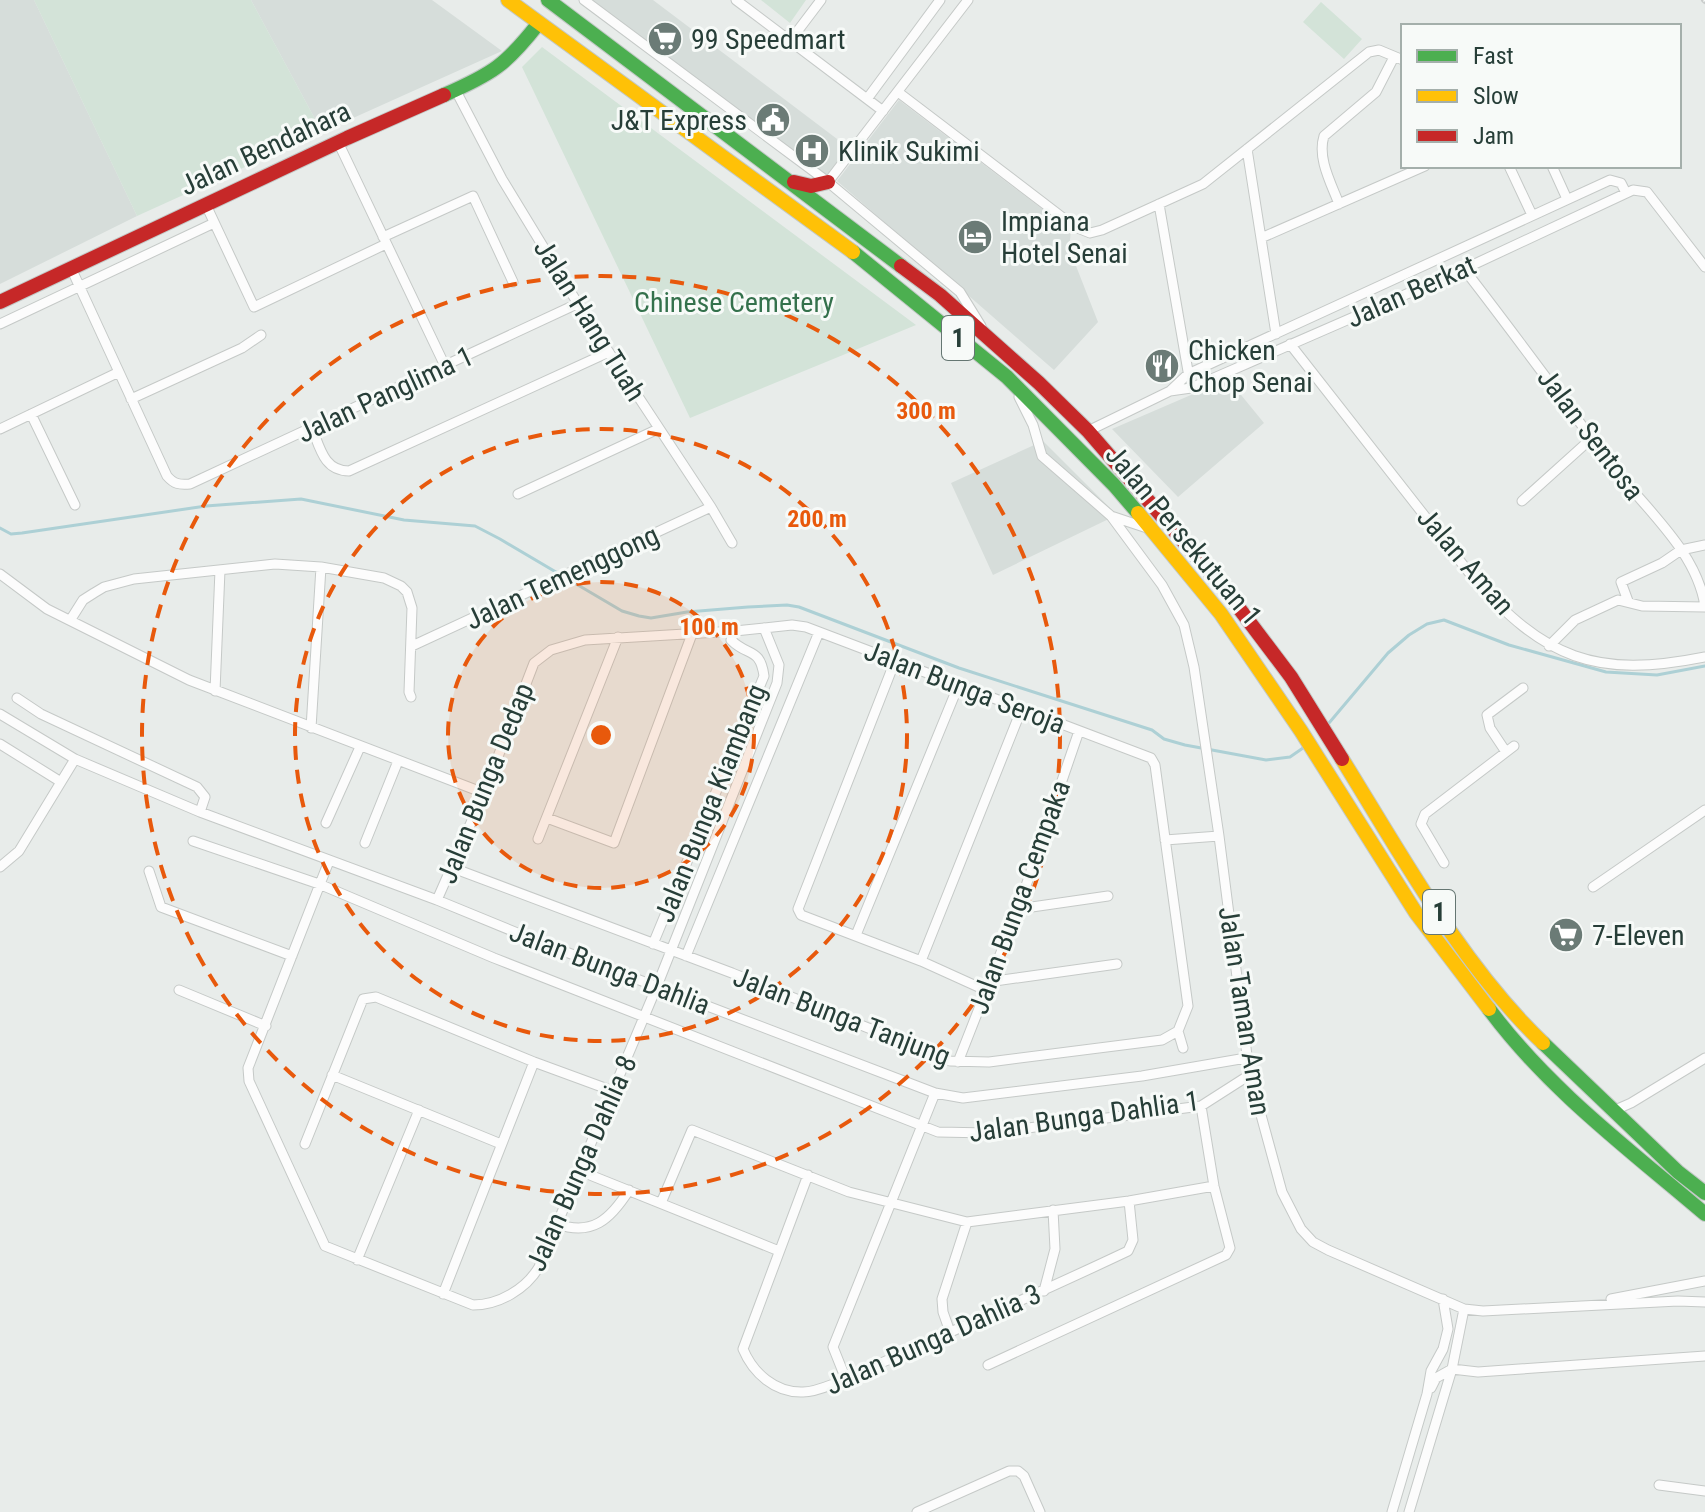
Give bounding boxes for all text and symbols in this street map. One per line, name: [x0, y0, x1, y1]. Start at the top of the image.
supermarket icon: 99 Speedmart: [646, 20, 684, 58]
place label: 99 Speedmart: [691, 23, 846, 56]
legend: [1401, 24, 1681, 168]
text: Fast: [1473, 42, 1514, 70]
text: Slow: [1473, 82, 1519, 110]
street label: Jalan Bendahara: [175, 95, 356, 202]
public building icon: J&T Express: [754, 101, 792, 139]
place label: J&T Express: [611, 104, 747, 137]
text: Jam: [1473, 122, 1514, 150]
hospital icon: Klinik Sukimi: [793, 132, 831, 170]
place label: Klinik Sukimi: [838, 135, 980, 168]
place label: Impiana Hotel Senai: [1001, 205, 1128, 270]
hotel icon: Impiana Hotel Senai: [956, 218, 994, 256]
street label: Jalan Hang Tuah: [527, 233, 652, 407]
street label: Jalan Berkat: [1341, 248, 1481, 335]
park label: Chinese Cemetery: [634, 286, 834, 319]
road number: 1: [942, 316, 974, 360]
place label: Chicken Chop Senai: [1188, 334, 1313, 399]
street label: Jalan Panglima 1: [292, 339, 479, 450]
restaurant icon: Chicken Chop Senai: [1143, 347, 1181, 385]
street label: Jalan Sentosa: [1530, 362, 1651, 507]
text: 300 m: [896, 397, 956, 425]
street label: Jalan Persekutuan 1: [1099, 439, 1269, 632]
street label: Jalan Aman: [1410, 501, 1521, 622]
text: 200 m: [787, 505, 847, 533]
street label: Jalan Temenggong: [460, 518, 664, 637]
text: 100 m: [679, 613, 739, 641]
street label: Jalan Bunga Seroja: [860, 634, 1070, 741]
street label: Jalan Bunga Dedap: [430, 678, 541, 888]
street label: Jalan Bunga Kiambang: [648, 679, 773, 927]
centre of rings: [587, 721, 615, 749]
street label: Jalan Bunga Cempaka: [962, 776, 1077, 1018]
road number: 1: [1423, 890, 1455, 934]
street label: Jalan Taman Aman: [1212, 904, 1277, 1118]
street label: Jalan Bunga Dahlia: [505, 915, 715, 1022]
supermarket icon: 7-Eleven: [1547, 916, 1585, 954]
place label: 7-Eleven: [1592, 919, 1685, 952]
street label: Jalan Bunga Tanjung: [729, 960, 955, 1073]
street label: Jalan Bunga Dahlia 8: [519, 1050, 644, 1276]
street label: Jalan Bunga Dahlia 1: [967, 1084, 1201, 1149]
street label: Jalan Bunga Dahlia 3: [820, 1277, 1046, 1402]

